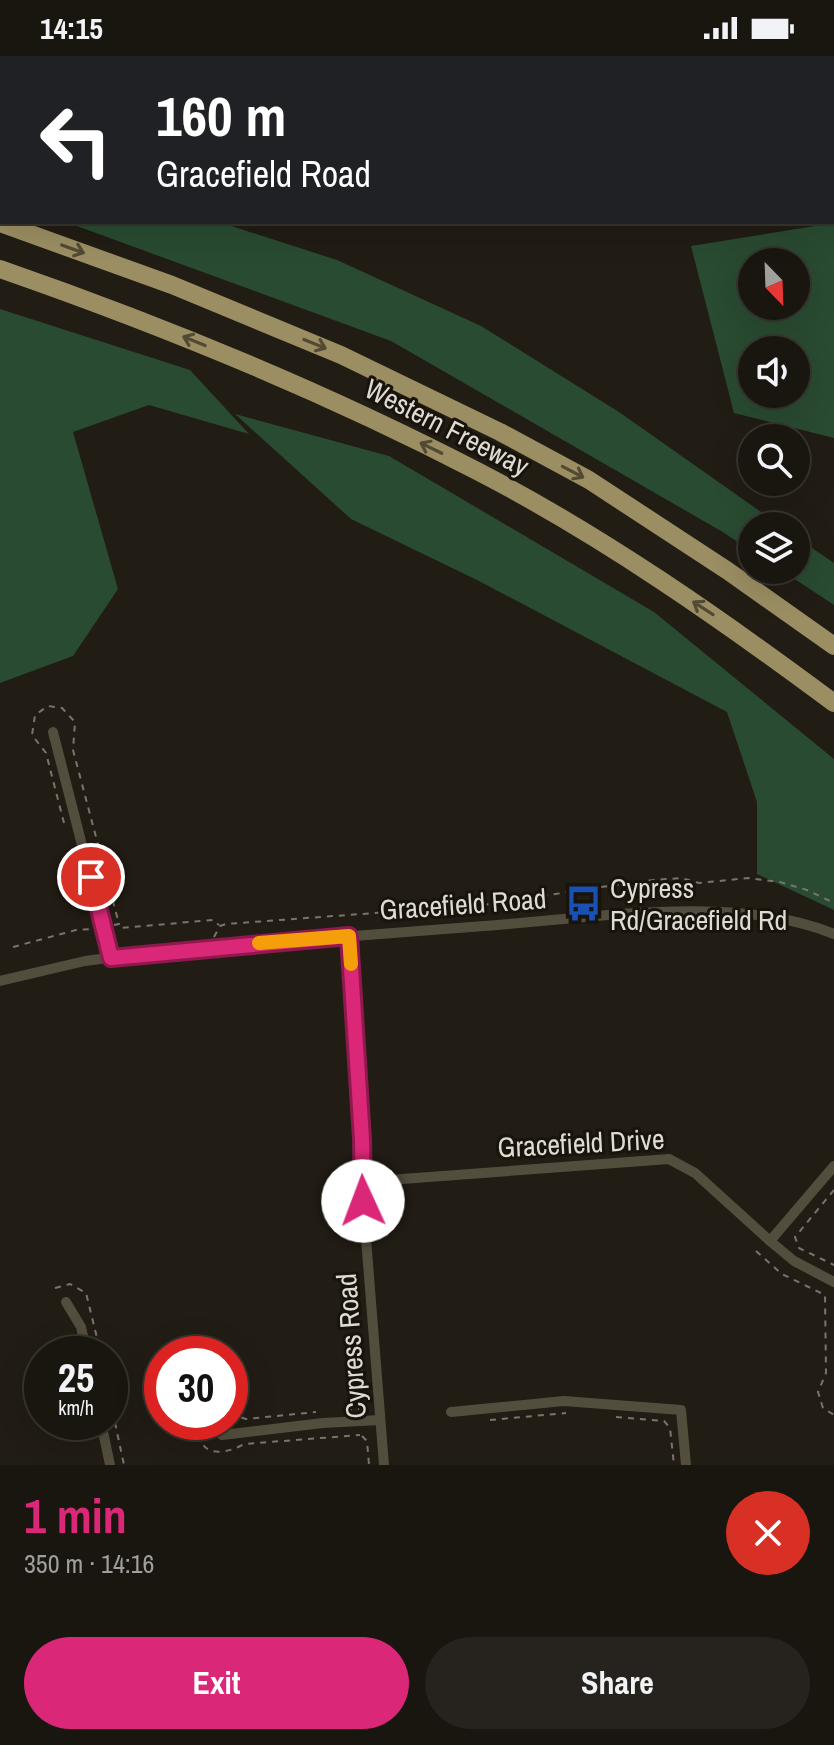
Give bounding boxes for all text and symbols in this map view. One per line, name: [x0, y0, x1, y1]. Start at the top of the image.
text: 14:15: [40, 8, 103, 48]
text: 160 m: [156, 78, 286, 153]
icon: left: [24, 88, 128, 192]
text: Gracefield Road: [156, 150, 371, 198]
one-way arrow: [61, 243, 86, 258]
north arrow: [738, 248, 810, 320]
map controls: [738, 248, 810, 584]
one-way arrow: [182, 333, 207, 347]
button: sound: [738, 336, 810, 408]
one-way arrow: [302, 338, 327, 352]
street label: Western Freeway: [358, 369, 536, 485]
button: search: [738, 424, 810, 496]
one-way arrow: [419, 440, 443, 455]
one-way arrow: [561, 464, 585, 480]
button: layers: [738, 512, 810, 584]
one-way arrow: [692, 600, 715, 616]
pin: [57, 843, 125, 911]
icon: arrive: [69, 855, 113, 899]
place label: Cypress Rd/Gracefield Rd: [610, 869, 787, 939]
street label: Gracefield Road: [378, 879, 548, 929]
bus stop icon: Cypress Rd/Gracefield Rd: [565, 885, 603, 923]
street label: Gracefield Drive: [497, 1120, 665, 1166]
position arrow: [321, 1159, 405, 1243]
street label: Cypress Road: [327, 1272, 375, 1420]
speed limit sign: 30: [144, 1336, 248, 1440]
text: 25: [58, 1351, 94, 1404]
text: km/h: [58, 1394, 94, 1421]
text: 1 min: [24, 1483, 127, 1548]
button: close: [726, 1491, 810, 1575]
text: 350 m · 14:16: [24, 1546, 154, 1581]
button: Exit: [24, 1637, 409, 1729]
button: Share: [425, 1637, 810, 1729]

